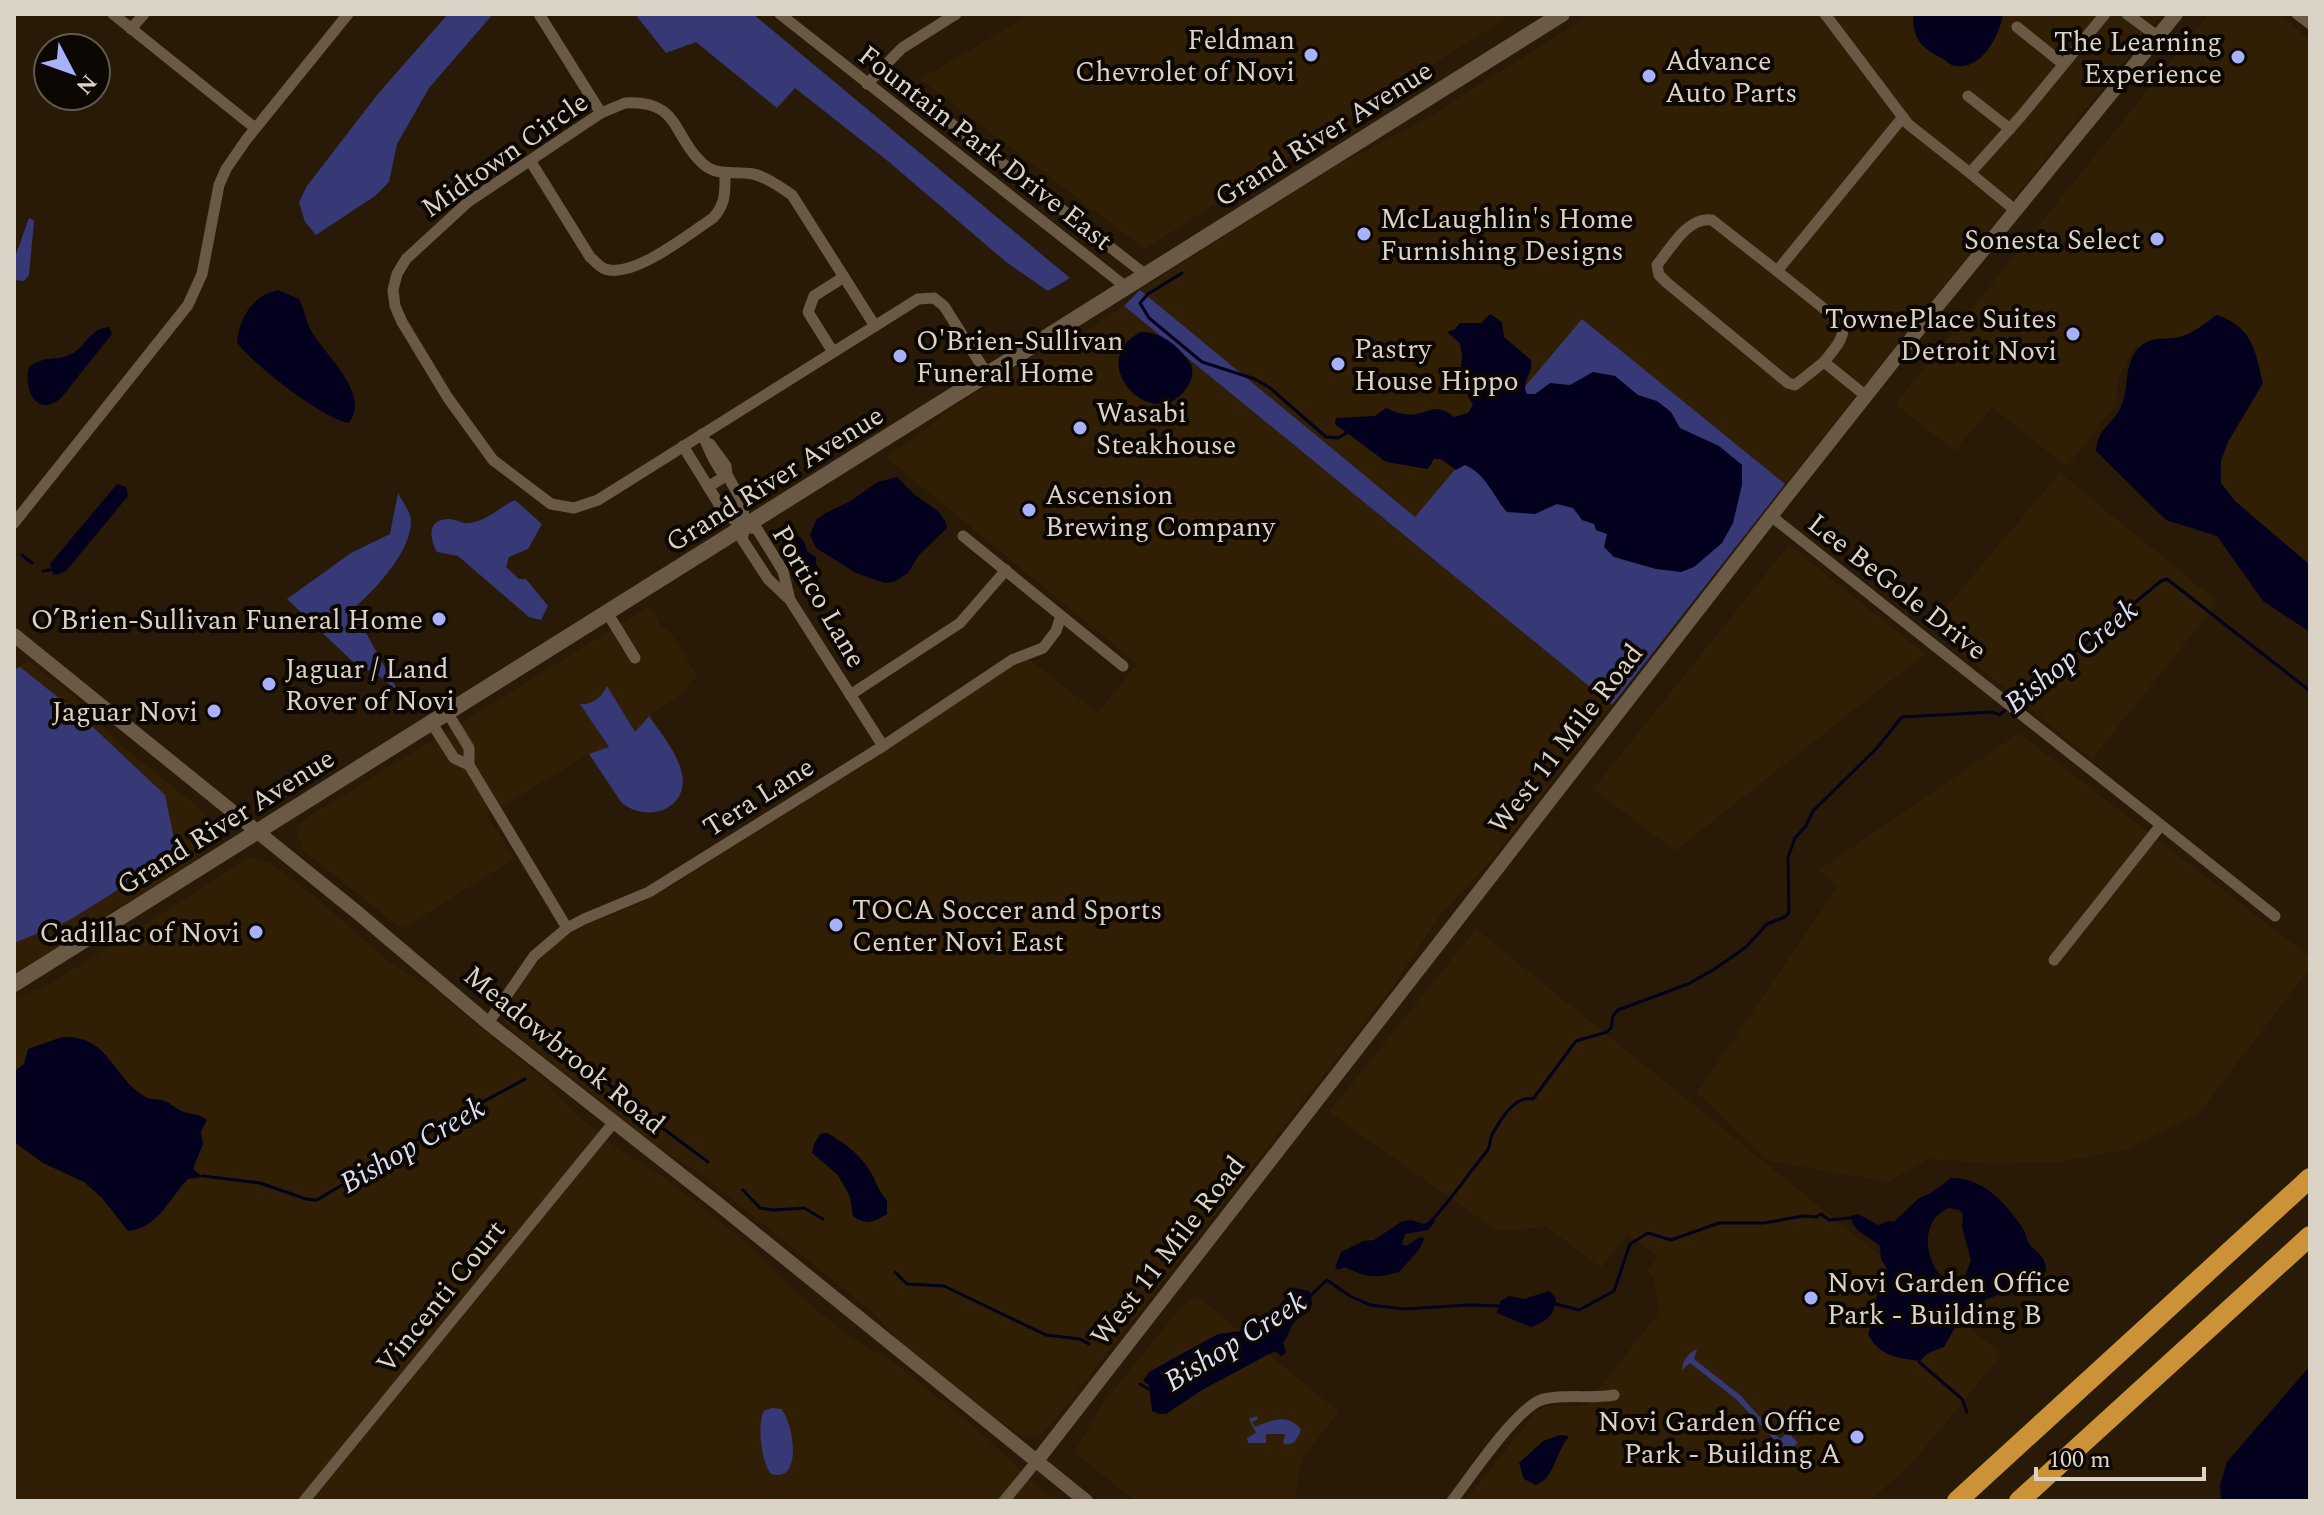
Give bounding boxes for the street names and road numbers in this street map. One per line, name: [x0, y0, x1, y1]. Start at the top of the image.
street label: Fountain Park Drive East: [848, 35, 1122, 262]
street label: Grand River Avenue: [1206, 50, 1441, 219]
street label: Midtown Circle: [412, 81, 598, 229]
street label: Grand River Avenue: [657, 395, 892, 564]
street label: Lee BeGole Drive: [1798, 503, 1996, 671]
street label: Portico Lane: [760, 517, 877, 676]
street label: West 11 Mile Road: [1478, 634, 1654, 843]
street label: Grand River Avenue: [108, 738, 343, 907]
street label: Tera Lane: [695, 746, 823, 848]
street label: Meadowbrook Road: [454, 955, 674, 1145]
street label: West 11 Mile Road: [1080, 1146, 1256, 1355]
street label: Vincenti Court: [366, 1211, 517, 1383]

